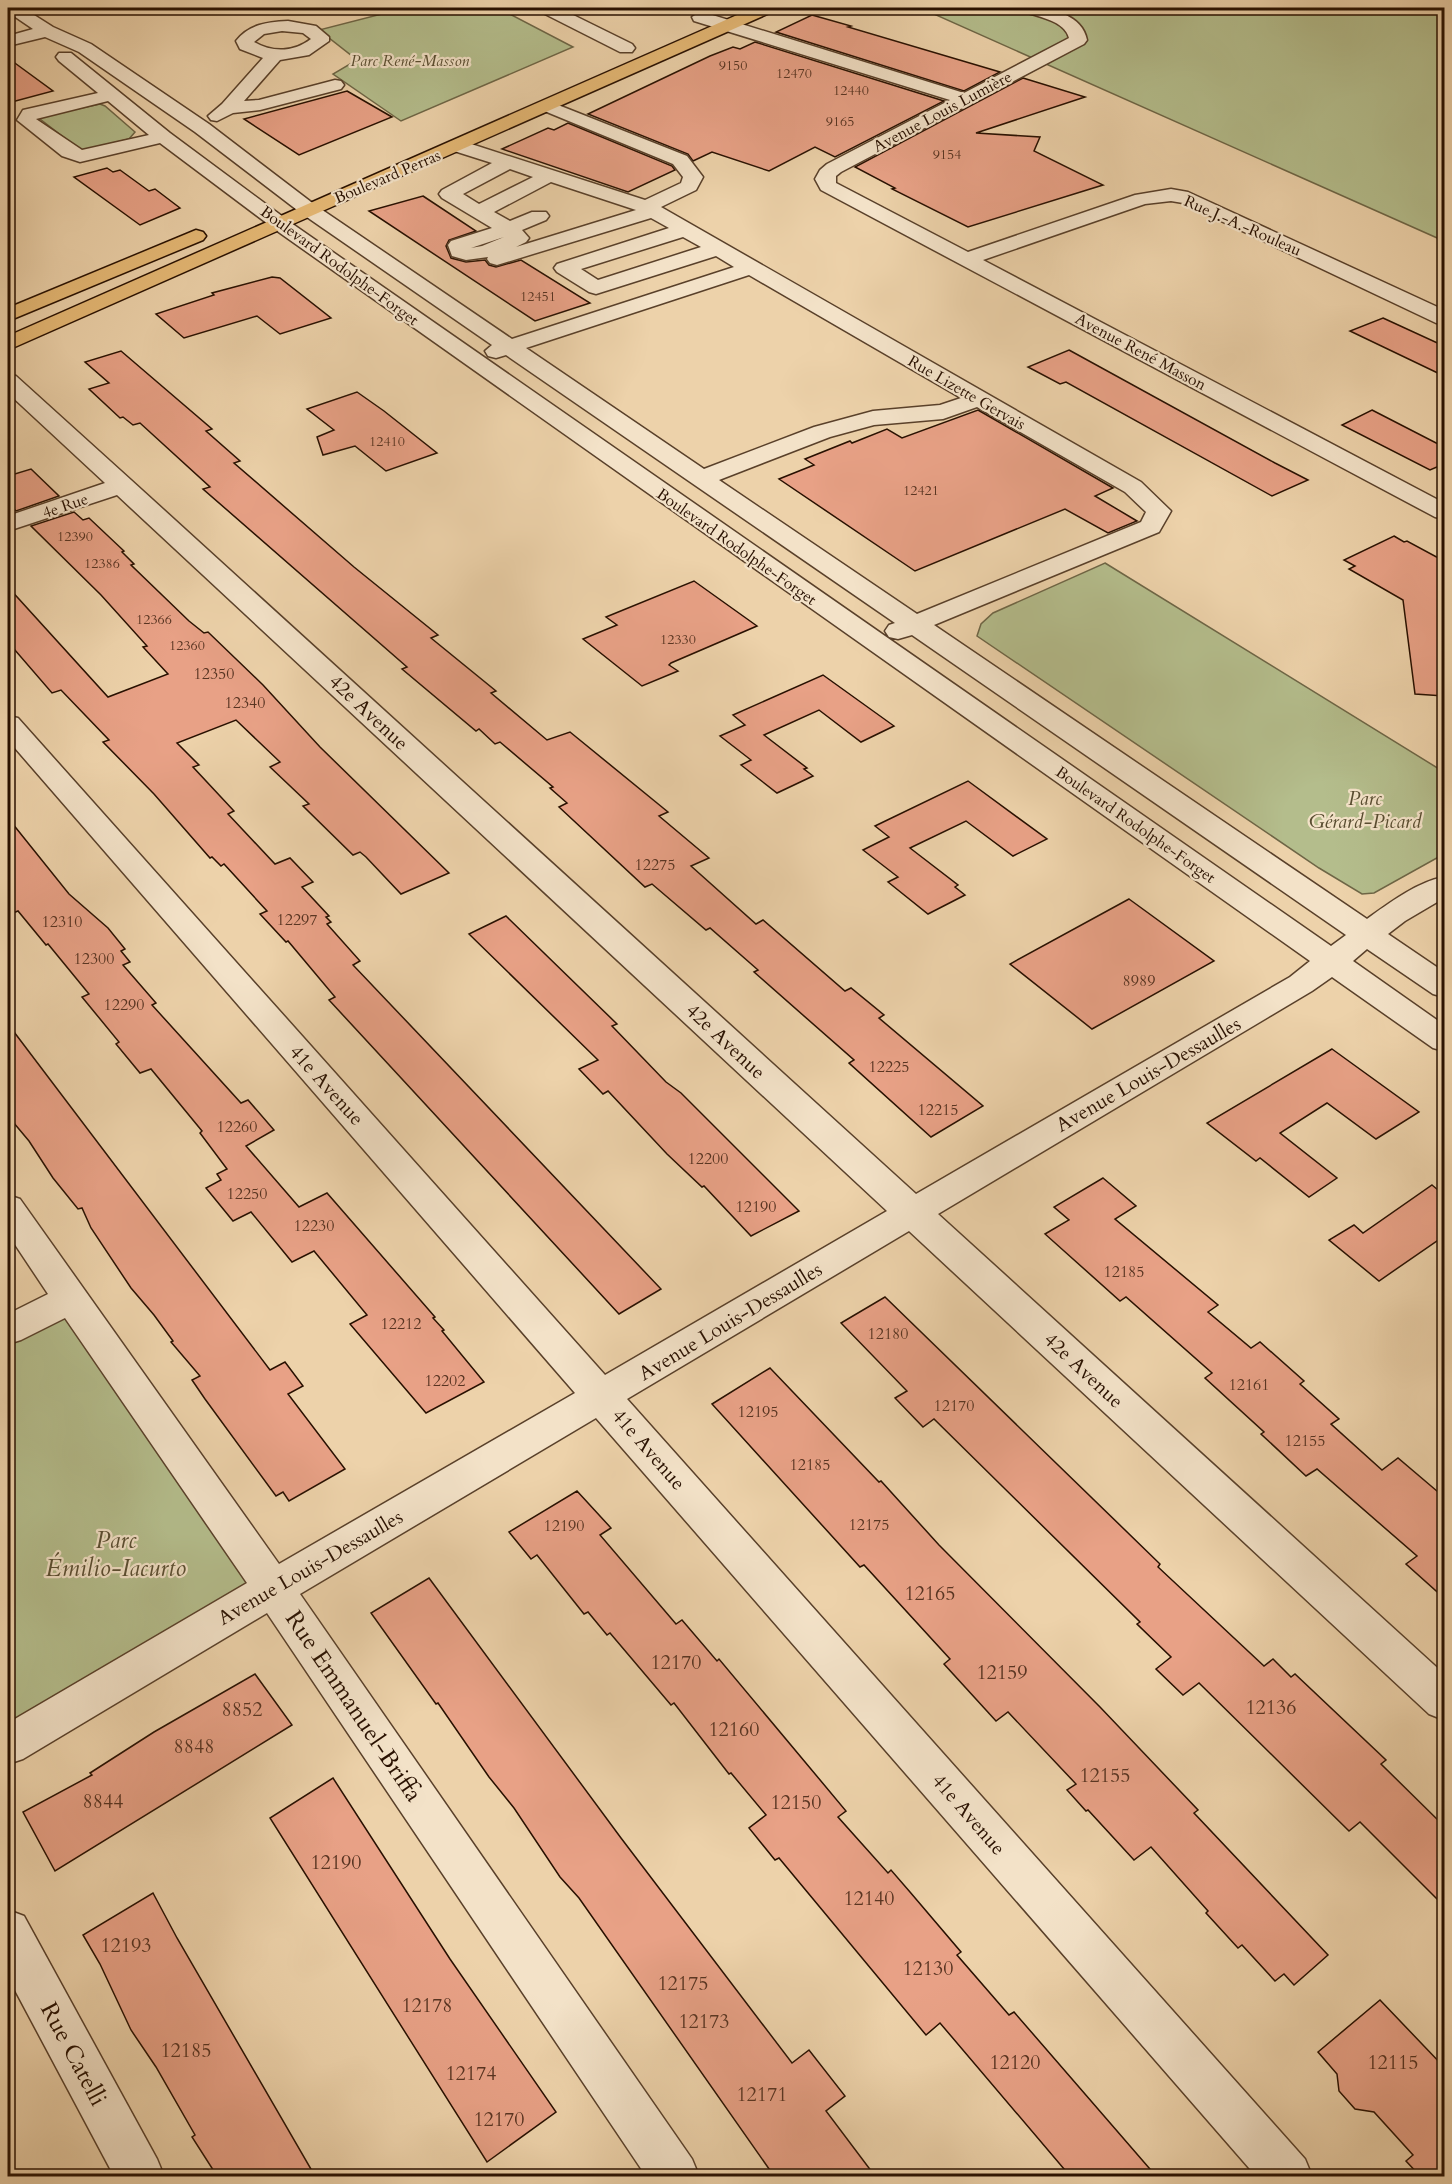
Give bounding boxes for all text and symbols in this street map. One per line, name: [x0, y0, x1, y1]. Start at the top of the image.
park label: Parc René-Masson: [351, 50, 470, 72]
house number: 9150: [719, 56, 747, 75]
house number: 12470: [776, 64, 812, 83]
street label: Avenue Louis Lumière: [869, 66, 1016, 158]
house number: 12440: [833, 81, 869, 100]
house number: 9165: [826, 112, 854, 131]
street label: Boulevard Perras: [331, 145, 444, 209]
house number: 9154: [933, 145, 961, 164]
street label: Rue J.-A.-Rouleau: [1180, 190, 1305, 262]
street label: Boulevard Rodolphe-Forget: [256, 201, 423, 331]
house number: 12451: [520, 287, 556, 306]
street label: Avenue René Masson: [1071, 308, 1210, 396]
street label: Rue Lizette Gervais: [904, 350, 1029, 435]
house number: 12410: [369, 432, 405, 451]
house number: 12421: [903, 481, 939, 500]
street label: Boulevard Rodolphe-Forget: [652, 483, 821, 611]
street label: 4e Rue: [40, 488, 91, 524]
house number: 12390: [57, 527, 93, 546]
house number: 12386: [84, 554, 120, 573]
house number: 12366: [136, 610, 172, 629]
house number: 12330: [660, 630, 696, 649]
house number: 12360: [169, 636, 205, 655]
house number: 12350: [194, 663, 234, 685]
street label: 42e Avenue: [323, 668, 414, 756]
house number: 12340: [225, 692, 265, 714]
street label: Boulevard Rodolphe-Forget: [1051, 761, 1220, 889]
park label: Parc Gérard-Picard: [1309, 785, 1423, 835]
house number: 12275: [635, 854, 675, 876]
house number: 12297: [277, 909, 317, 931]
house number: 12310: [42, 911, 82, 933]
house number: 12300: [74, 948, 114, 970]
house number: 8989: [1123, 970, 1155, 992]
house number: 12290: [104, 994, 144, 1016]
street label: 42e Avenue: [680, 997, 771, 1085]
street label: Avenue Louis-Dessaulles: [1051, 1010, 1246, 1139]
street label: 41e Avenue: [283, 1039, 370, 1131]
house number: 12225: [869, 1056, 909, 1078]
house number: 12215: [918, 1099, 958, 1121]
house number: 12260: [217, 1116, 257, 1138]
house number: 12200: [688, 1148, 728, 1170]
house number: 12250: [227, 1183, 267, 1205]
house number: 12190: [736, 1196, 776, 1218]
house number: 12230: [294, 1215, 334, 1237]
street label: Avenue Louis-Dessaulles: [633, 1256, 827, 1387]
house number: 12185: [1104, 1261, 1144, 1283]
house number: 12212: [381, 1313, 421, 1335]
house number: 12180: [868, 1323, 908, 1345]
street label: 42e Avenue: [1038, 1326, 1129, 1414]
house number: 12202: [425, 1370, 465, 1392]
house number: 12161: [1229, 1374, 1269, 1396]
house number: 12170: [934, 1395, 974, 1417]
house number: 12195: [738, 1401, 778, 1423]
street label: 41e Avenue: [606, 1403, 692, 1496]
house number: 12155: [1285, 1430, 1325, 1452]
house number: 12185: [790, 1454, 830, 1476]
street label: Avenue Louis-Dessaulles: [213, 1503, 408, 1632]
house number: 12175: [849, 1514, 889, 1536]
house number: 12190: [544, 1515, 584, 1537]
park label: Parc Émilio-Iacurto: [46, 1524, 186, 1585]
house number: 12165: [904, 1580, 956, 1607]
street label: Rue Emmanuel-Briffa: [277, 1604, 430, 1809]
house number: 12170: [650, 1649, 702, 1676]
house number: 12159: [976, 1659, 1028, 1686]
house number: 12136: [1245, 1694, 1297, 1721]
house number: 8852: [222, 1696, 262, 1723]
house number: 12160: [708, 1716, 760, 1743]
house number: 8848: [174, 1733, 214, 1760]
house number: 12155: [1079, 1762, 1131, 1789]
street label: 41e Avenue: [926, 1768, 1012, 1861]
house number: 8844: [83, 1788, 123, 1815]
house number: 12150: [770, 1789, 822, 1816]
house number: 12190: [310, 1849, 362, 1876]
house number: 12140: [843, 1885, 895, 1912]
house number: 12193: [100, 1932, 152, 1959]
house number: 12130: [902, 1955, 954, 1982]
house number: 12175: [657, 1970, 709, 1997]
house number: 12178: [401, 1992, 453, 2019]
street label: Rue Catelli: [32, 1996, 115, 2112]
house number: 12173: [678, 2008, 730, 2035]
house number: 12185: [160, 2037, 212, 2064]
house number: 12120: [989, 2049, 1041, 2076]
house number: 12115: [1367, 2049, 1419, 2076]
house number: 12174: [445, 2060, 497, 2087]
house number: 12171: [736, 2081, 788, 2108]
house number: 12170: [473, 2106, 525, 2133]

